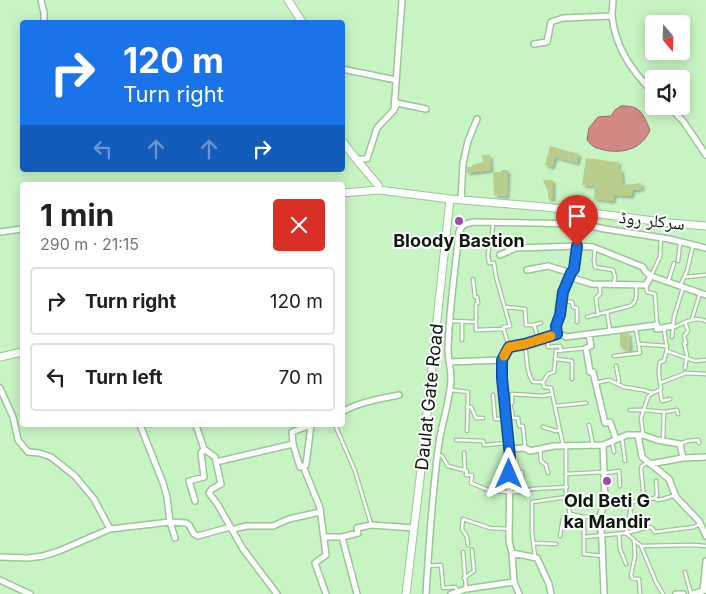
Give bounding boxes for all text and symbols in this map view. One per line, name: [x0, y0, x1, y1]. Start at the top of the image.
north arrow: [645, 15, 690, 60]
map controls: [645, 15, 690, 115]
text: 120 m: [123, 39, 224, 81]
icon: right: [40, 40, 105, 105]
button: sound: [645, 70, 690, 115]
text: Turn right: [123, 81, 224, 107]
icon: left: [89, 135, 117, 163]
icon: ahead: [142, 135, 170, 163]
icon: ahead: [195, 135, 223, 163]
icon: right: [248, 135, 276, 163]
pin: [556, 195, 598, 246]
text: 1 min: [40, 197, 114, 233]
button: close: [273, 199, 325, 251]
icon: arrive: [563, 202, 591, 230]
street label: سرکلر روڈ: [618, 206, 686, 234]
marker: Bloody Bastion: [453, 215, 465, 227]
place label: Bloody Bastion: [393, 230, 525, 251]
text: 290 m · 21:15: [40, 234, 139, 254]
icon: right: [42, 287, 70, 315]
text: Turn right: [85, 290, 176, 313]
text: 120 m: [270, 290, 323, 313]
street label: Daulat Gate Road: [411, 323, 447, 471]
icon: left: [42, 363, 70, 391]
text: Turn left: [85, 366, 163, 389]
text: 70 m: [279, 366, 323, 389]
position arrow: [482, 447, 534, 499]
marker: Old Beti G ka Mandir: [601, 475, 613, 487]
place label: Old Beti G ka Mandir: [563, 490, 651, 532]

